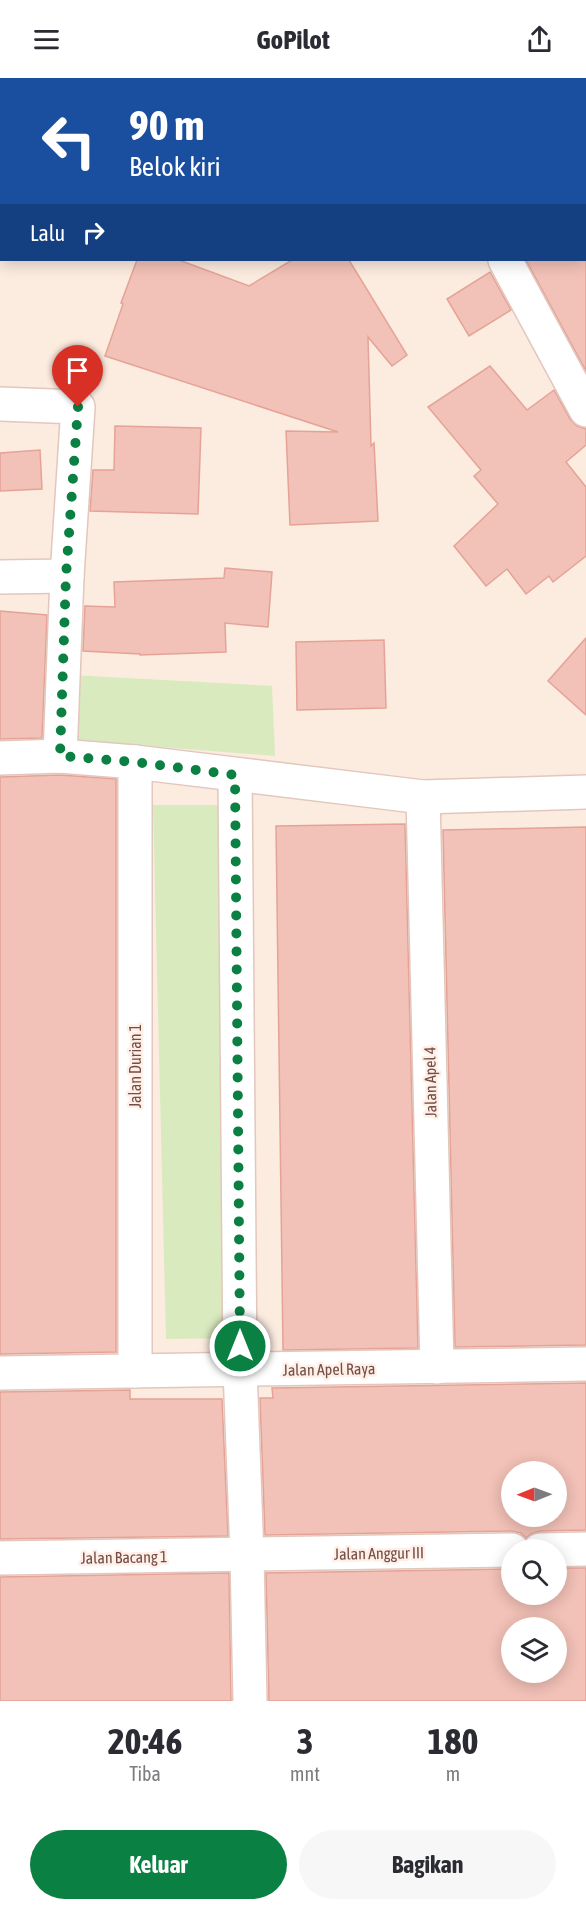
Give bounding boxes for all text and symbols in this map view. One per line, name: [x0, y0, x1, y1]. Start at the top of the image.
icon: menu: [30, 23, 63, 56]
icon: share: [523, 23, 556, 56]
text: GoPilot: [256, 24, 330, 55]
text: 90 m: [129, 101, 204, 149]
icon: left: [30, 102, 108, 180]
text: Belok kiri: [129, 151, 221, 182]
icon: right: [77, 216, 110, 249]
text: Lalu: [30, 220, 65, 246]
pin: [52, 345, 103, 407]
icon: arrive: [61, 354, 94, 387]
street label: Jalan Durian 1: [126, 1024, 144, 1108]
street label: Jalan Apel 4: [420, 1046, 441, 1118]
position arrow: [208, 1314, 272, 1378]
street label: Jalan Apel Raya: [283, 1359, 375, 1380]
north arrow: [501, 1461, 567, 1527]
map controls: [501, 1461, 567, 1683]
button: search: [501, 1539, 567, 1605]
street label: Jalan Anggur III: [334, 1543, 424, 1564]
street label: Jalan Bacang 1: [80, 1547, 168, 1568]
button: layers: [501, 1617, 567, 1683]
text: 20:46: [108, 1720, 182, 1762]
text: 3: [297, 1720, 313, 1762]
text: 180: [428, 1720, 478, 1762]
text: Tiba: [129, 1762, 161, 1785]
text: mnt: [290, 1762, 320, 1785]
text: m: [446, 1762, 460, 1785]
button: Keluar: [30, 1830, 287, 1899]
button: Bagikan: [299, 1830, 556, 1899]

